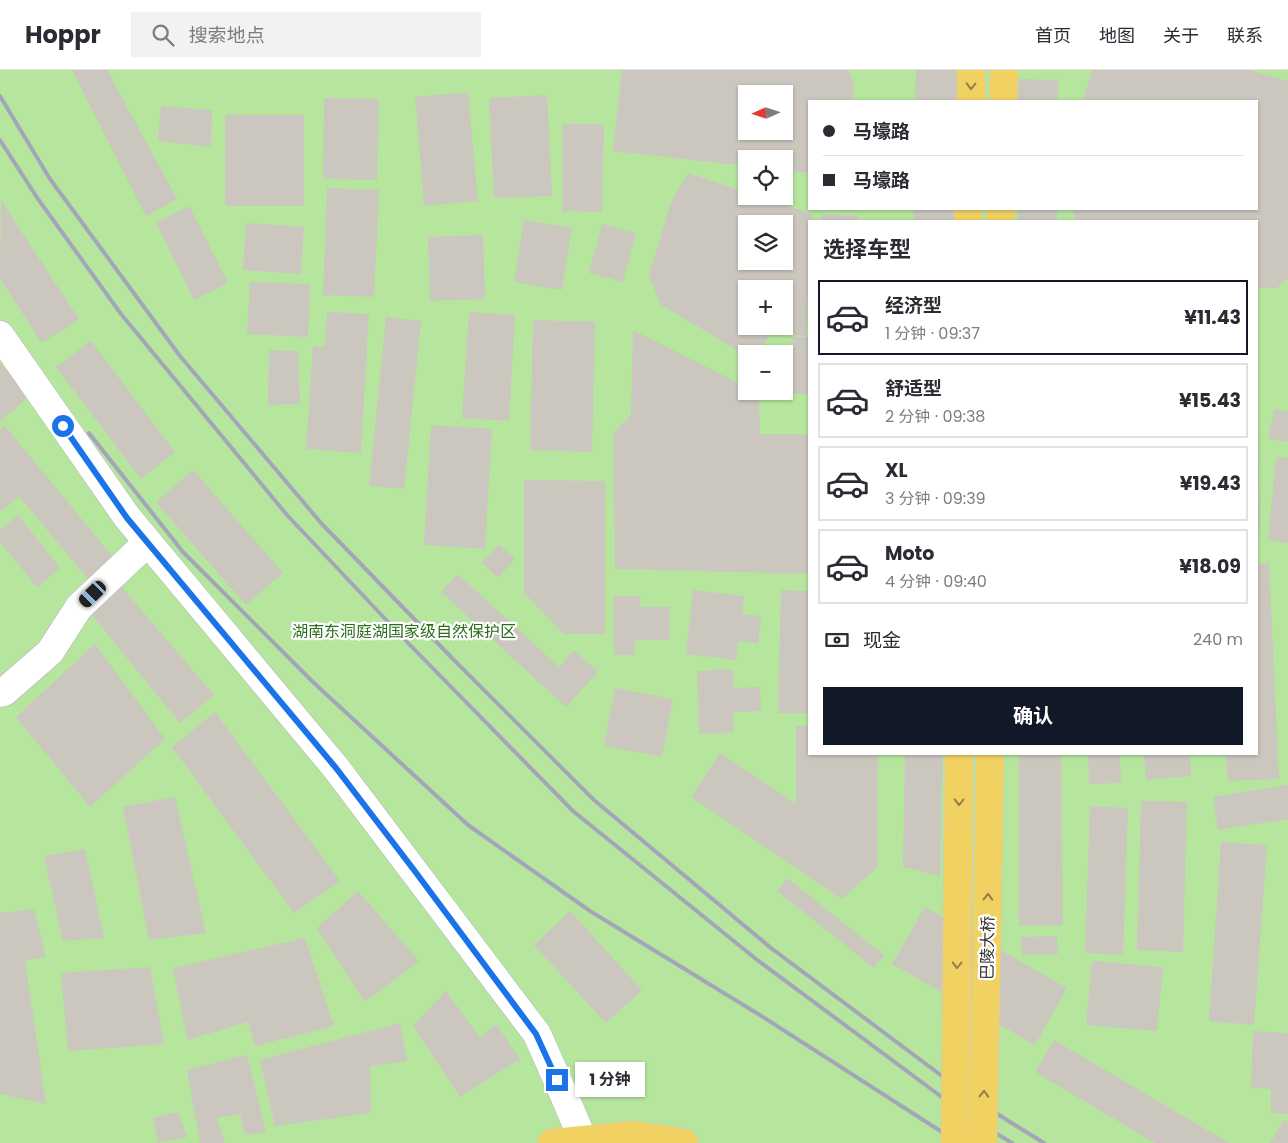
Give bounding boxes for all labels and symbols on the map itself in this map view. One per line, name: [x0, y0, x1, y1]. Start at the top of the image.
one-way arrow: [966, 82, 976, 90]
north arrow: [738, 85, 792, 140]
route start: [52, 415, 74, 437]
car: [76, 578, 109, 610]
park label: 湖南东洞庭湖国家级自然保护区: [292, 620, 516, 643]
one-way arrow: [954, 799, 964, 807]
one-way arrow: [983, 893, 993, 900]
street label: 巴陵大桥: [975, 916, 1000, 980]
one-way arrow: [952, 962, 962, 969]
callout: 1 分钟: [574, 1062, 644, 1098]
route end: [546, 1069, 568, 1091]
one-way arrow: [979, 1090, 989, 1098]

